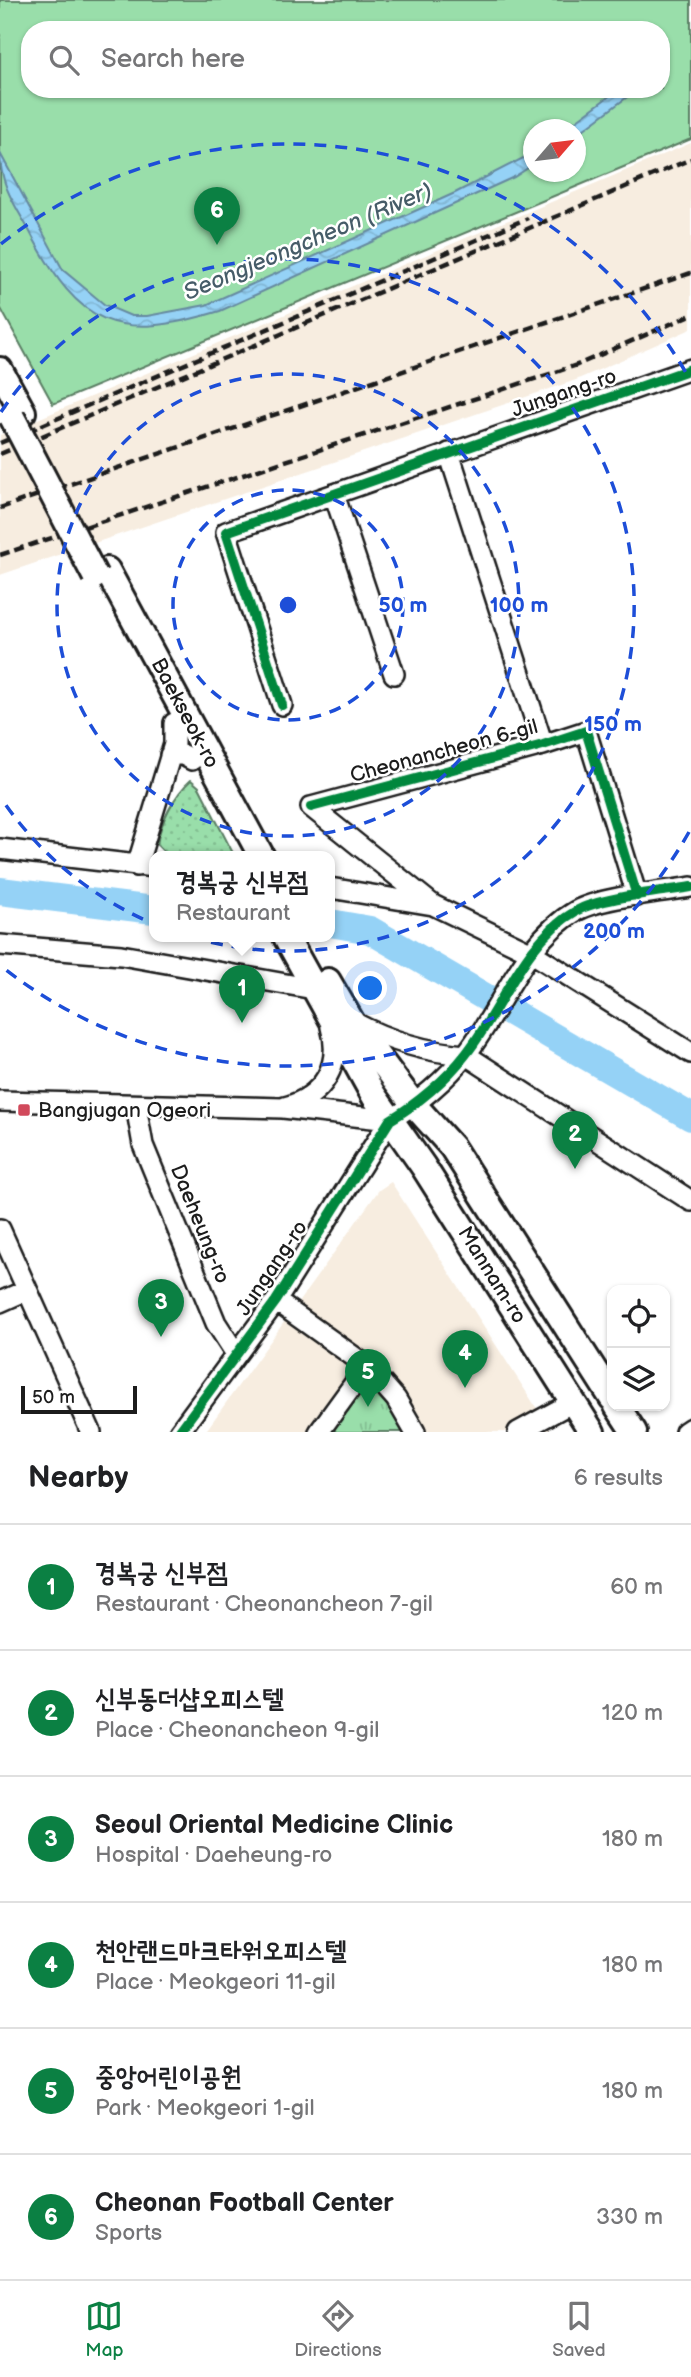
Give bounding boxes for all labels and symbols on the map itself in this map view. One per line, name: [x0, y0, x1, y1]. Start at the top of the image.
north arrow: [523, 119, 586, 182]
water label: Seongjeongcheon (River): [180, 177, 437, 307]
pin: 6: [194, 187, 240, 245]
street label: Jungang-ro: [508, 363, 620, 423]
centre of rings: [276, 593, 300, 617]
text: 50 m: [379, 593, 427, 618]
text: 100 m: [490, 593, 548, 618]
street label: Baekseok-ro: [146, 654, 224, 772]
text: 150 m: [584, 712, 642, 737]
street label: Cheonancheon 6-gil: [347, 714, 541, 788]
text: 200 m: [583, 919, 645, 944]
pin: 1: [219, 965, 265, 1023]
your location: [353, 971, 387, 1005]
place label: Bangjugan Ogeori: [38, 1098, 211, 1123]
marker: Bangjugan Ogeori: [16, 1102, 32, 1118]
pin: 2: [552, 1111, 598, 1169]
street label: Daeheung-ro: [165, 1161, 235, 1287]
street label: Jungang-ro: [231, 1216, 313, 1320]
street label: Mannam-ro: [452, 1222, 532, 1328]
pin: 3: [138, 1279, 184, 1337]
pin: 4: [442, 1330, 488, 1388]
pin: 5: [345, 1349, 391, 1407]
scale bar: [21, 1383, 136, 1415]

